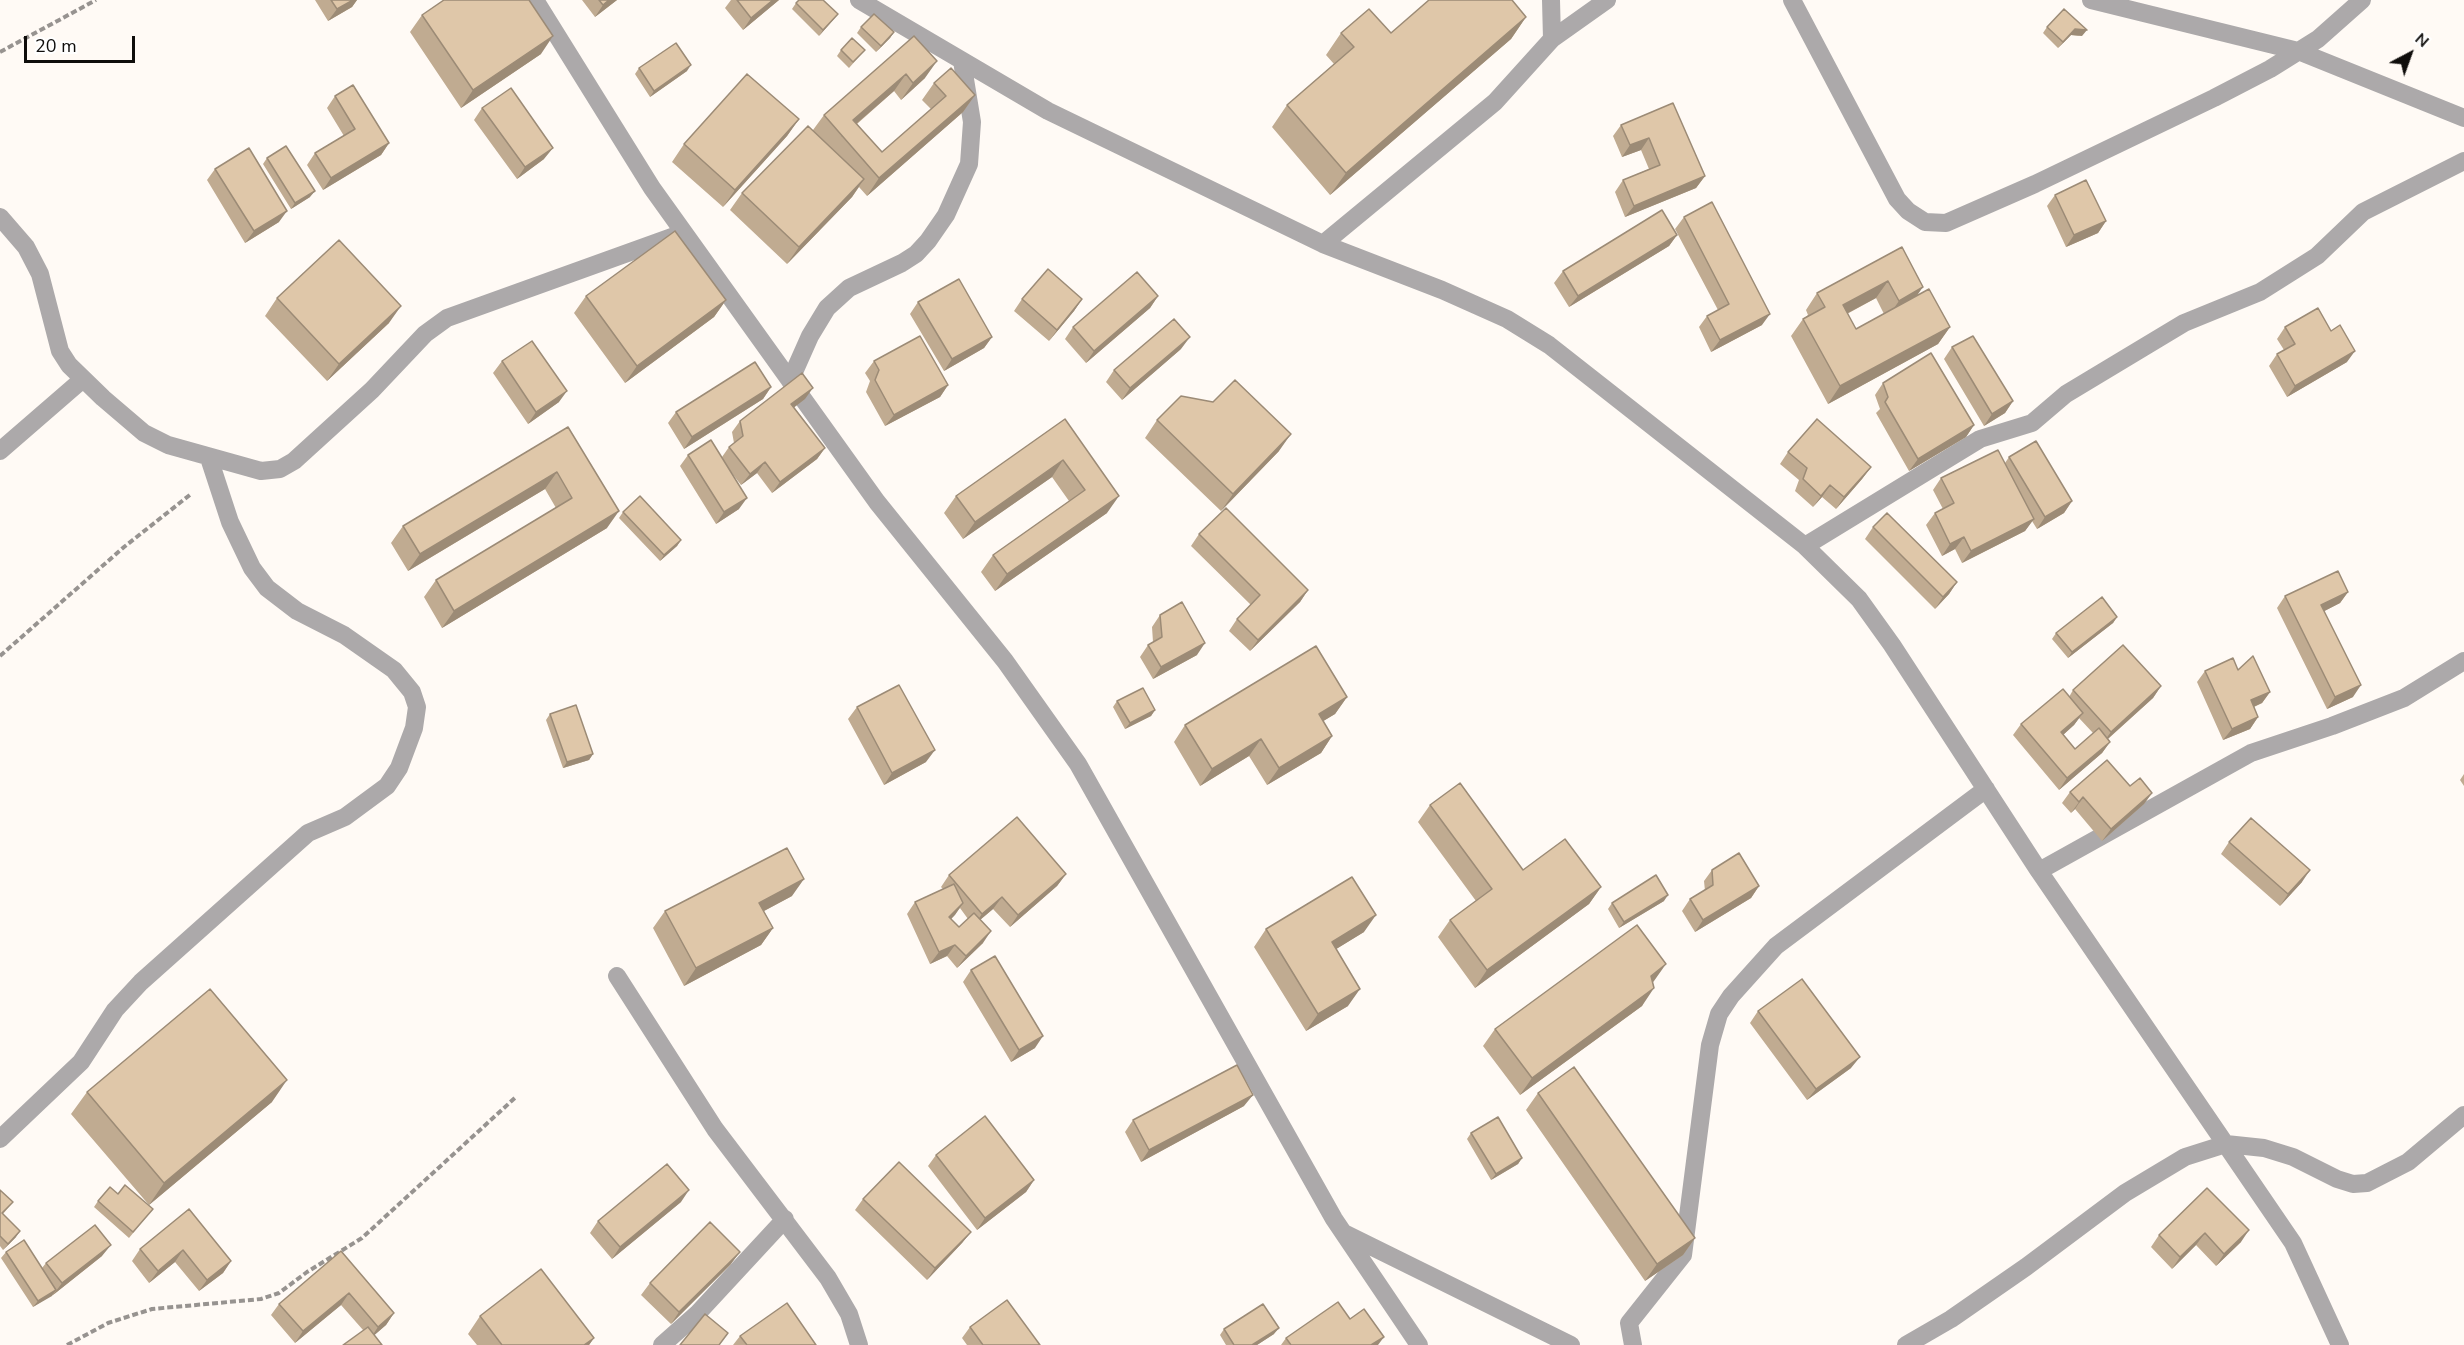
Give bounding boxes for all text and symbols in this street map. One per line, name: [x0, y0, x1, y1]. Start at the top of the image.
scale bar: [27, 24, 138, 62]
north arrow: [2380, 24, 2440, 84]
text: N: [2410, 28, 2434, 53]
text: 20 m: [35, 34, 77, 58]

